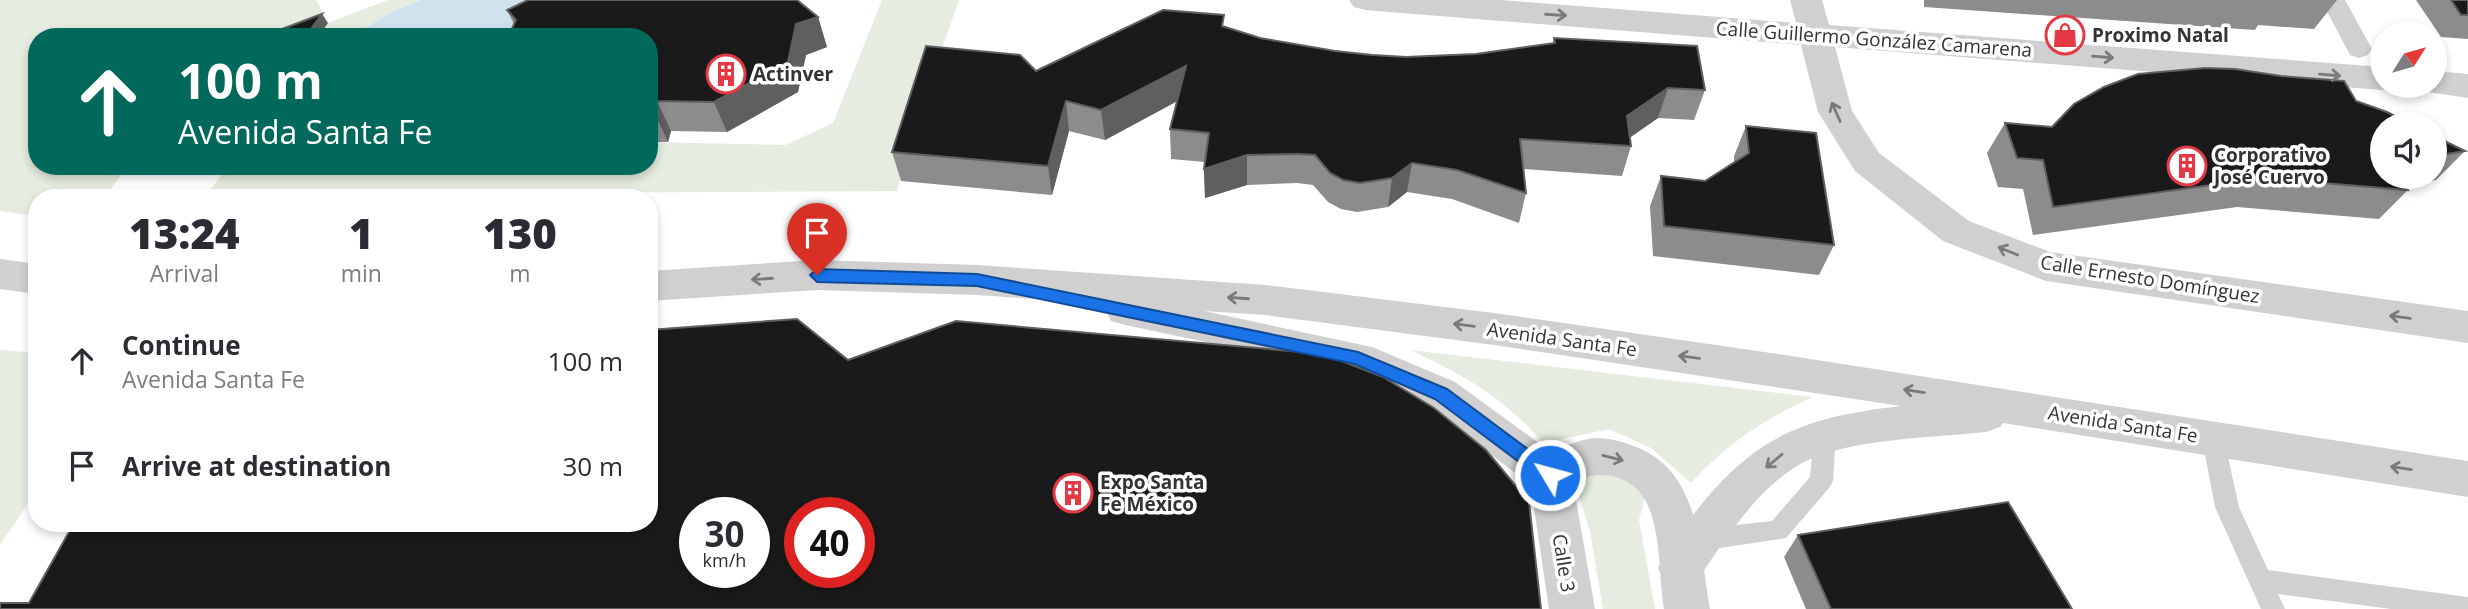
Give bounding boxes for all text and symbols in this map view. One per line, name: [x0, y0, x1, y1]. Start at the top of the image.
one-way arrow: [1544, 9, 1566, 22]
shop icon: Proximo Natal: [2044, 14, 2086, 56]
street label: Calle Guillermo González Camarena: [1715, 15, 2033, 63]
north arrow: [2370, 21, 2446, 98]
map controls: [2370, 21, 2447, 189]
place label: Proximo Natal: [2092, 22, 2229, 48]
text: 100 m: [178, 47, 323, 113]
one-way arrow: [2091, 51, 2114, 64]
building icon: Actinver: [705, 53, 747, 95]
icon: ahead: [63, 56, 154, 147]
place label: Actinver: [753, 61, 833, 87]
one-way arrow: [2318, 69, 2340, 82]
one-way arrow: [1829, 102, 1842, 123]
text: Avenida Santa Fe: [178, 110, 433, 153]
button: sound: [2370, 112, 2447, 189]
place label: Corporativo José Cuervo: [2212, 142, 2327, 190]
building icon: Corporativo José Cuervo: [2166, 145, 2208, 187]
pin: [787, 203, 847, 275]
text: 13:24: [129, 204, 240, 261]
text: 1: [349, 204, 374, 261]
text: 130: [483, 204, 557, 261]
icon: arrive: [798, 214, 836, 252]
one-way arrow: [1998, 244, 2019, 257]
street label: Calle Ernesto Domínguez: [2039, 249, 2261, 309]
text: Arrival: [150, 257, 219, 289]
text: min: [341, 257, 382, 289]
text: m: [509, 257, 531, 289]
one-way arrow: [751, 273, 774, 286]
one-way arrow: [1227, 291, 1249, 304]
one-way arrow: [2390, 310, 2412, 323]
street label: Avenida Santa Fe: [1485, 316, 1639, 362]
one-way arrow: [1453, 318, 1475, 331]
text: Continue: [122, 327, 241, 363]
icon: ahead: [63, 342, 101, 380]
text: 100 m: [548, 343, 623, 379]
one-way arrow: [1678, 350, 1701, 363]
text: Avenida Santa Fe: [122, 363, 305, 395]
one-way arrow: [1903, 384, 1926, 397]
street label: Avenida Santa Fe: [2046, 399, 2200, 449]
position arrow: [1513, 438, 1587, 512]
icon: arrive: [63, 447, 101, 485]
text: Arrive at destination: [122, 448, 391, 484]
text: 30 m: [562, 448, 623, 484]
one-way arrow: [1601, 452, 1624, 465]
one-way arrow: [1765, 454, 1783, 469]
one-way arrow: [2390, 461, 2412, 474]
place label: Expo Santa Fe México: [1100, 469, 1205, 517]
building icon: Expo Santa Fe México: [1052, 472, 1094, 514]
speed limit sign: 40: [784, 497, 875, 588]
text: 30: [704, 510, 745, 557]
street label: Calle 3: [1547, 532, 1581, 594]
text: km/h: [703, 548, 746, 572]

